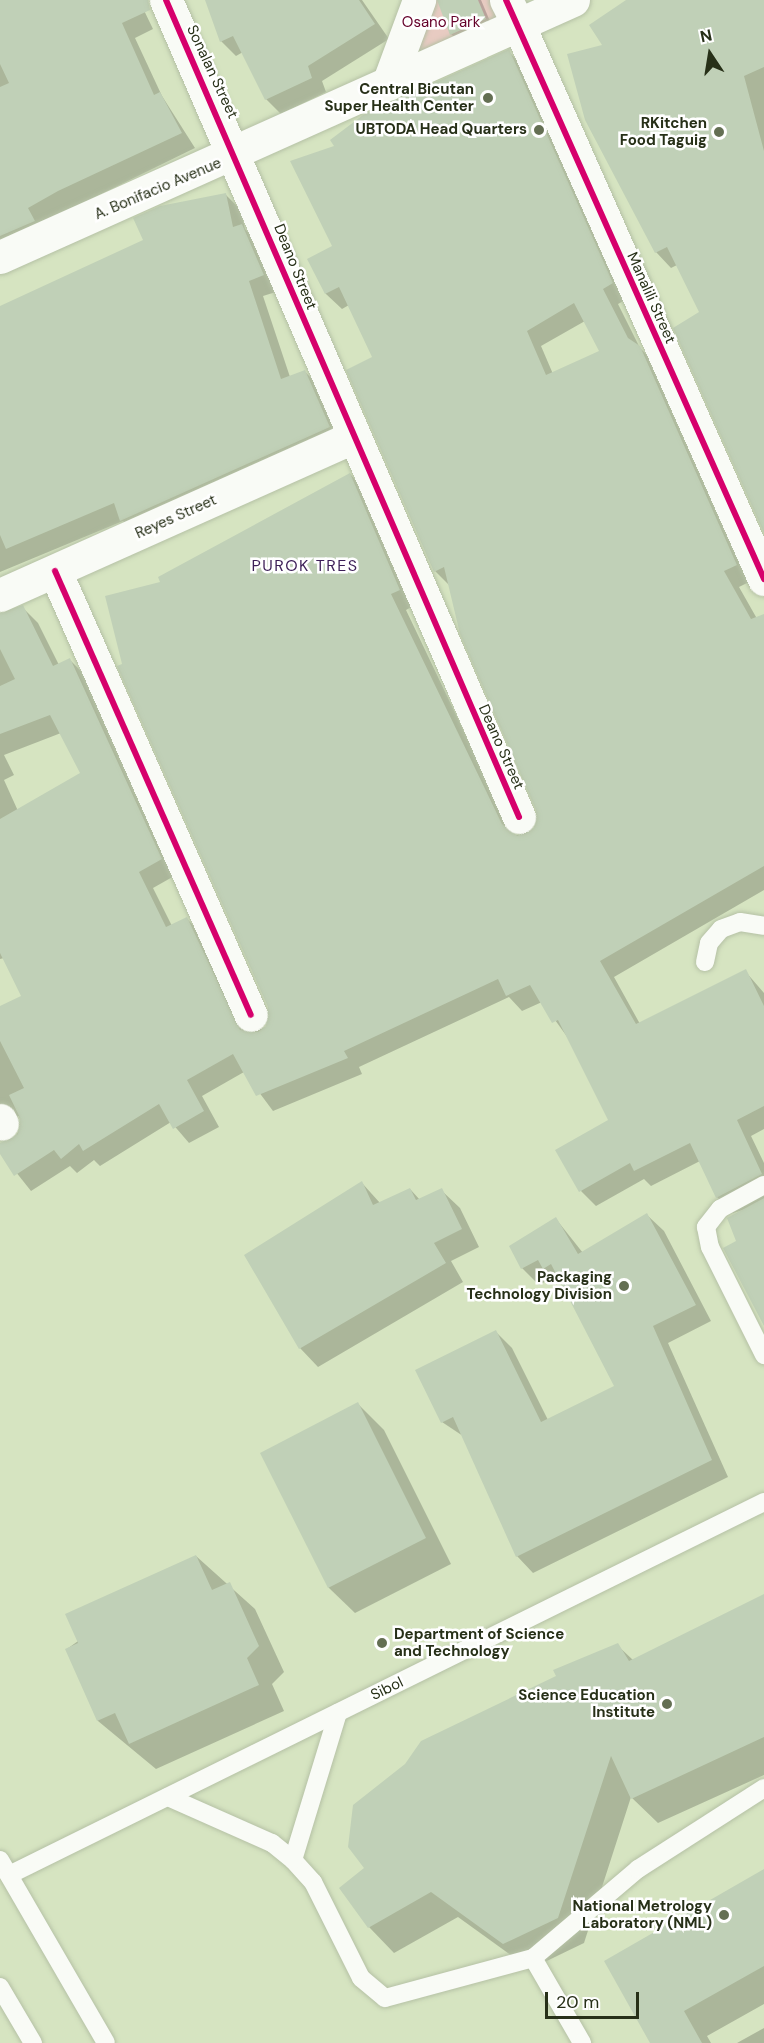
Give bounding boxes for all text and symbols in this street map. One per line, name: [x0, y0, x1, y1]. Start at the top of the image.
park label: Osano Park: [402, 14, 480, 32]
street label: Sonalan Street: [183, 22, 241, 122]
north arrow: [680, 24, 740, 84]
text: N: [698, 24, 714, 47]
place label: Central Bicutan Super Health Center: [325, 80, 474, 115]
marker: Central Bicutan Super Health Center: [479, 89, 497, 107]
place label: RKitchen Food Taguig: [620, 114, 707, 149]
place label: UBTODA Head Quarters: [356, 121, 527, 139]
marker: UBTODA Head Quarters: [532, 123, 546, 137]
marker: RKitchen Food Taguig: [712, 125, 726, 139]
street label: A. Bonifacio Avenue: [92, 154, 224, 224]
street label: Deano Street: [270, 221, 320, 313]
street label: Manalili Street: [623, 250, 679, 346]
street label: Reyes Street: [133, 491, 219, 543]
district label: PUROK TRES: [251, 556, 359, 576]
street label: Deano Street: [474, 702, 528, 792]
place label: Packaging Technology Division: [467, 1268, 612, 1303]
marker: Packaging Technology Division: [617, 1279, 631, 1293]
place label: Department of Science and Technology: [394, 1625, 564, 1660]
marker: Department of Science and Technology: [375, 1636, 389, 1650]
street label: Sibol: [368, 1673, 406, 1705]
place label: Science Education Institute: [518, 1686, 655, 1721]
marker: Science Education Institute: [660, 1697, 674, 1711]
place label: National Metrology Laboratory (NML): [572, 1897, 712, 1932]
marker: National Metrology Laboratory (NML): [717, 1908, 731, 1922]
scale bar: [548, 1980, 642, 2018]
text: 20 m: [556, 1990, 599, 2014]

